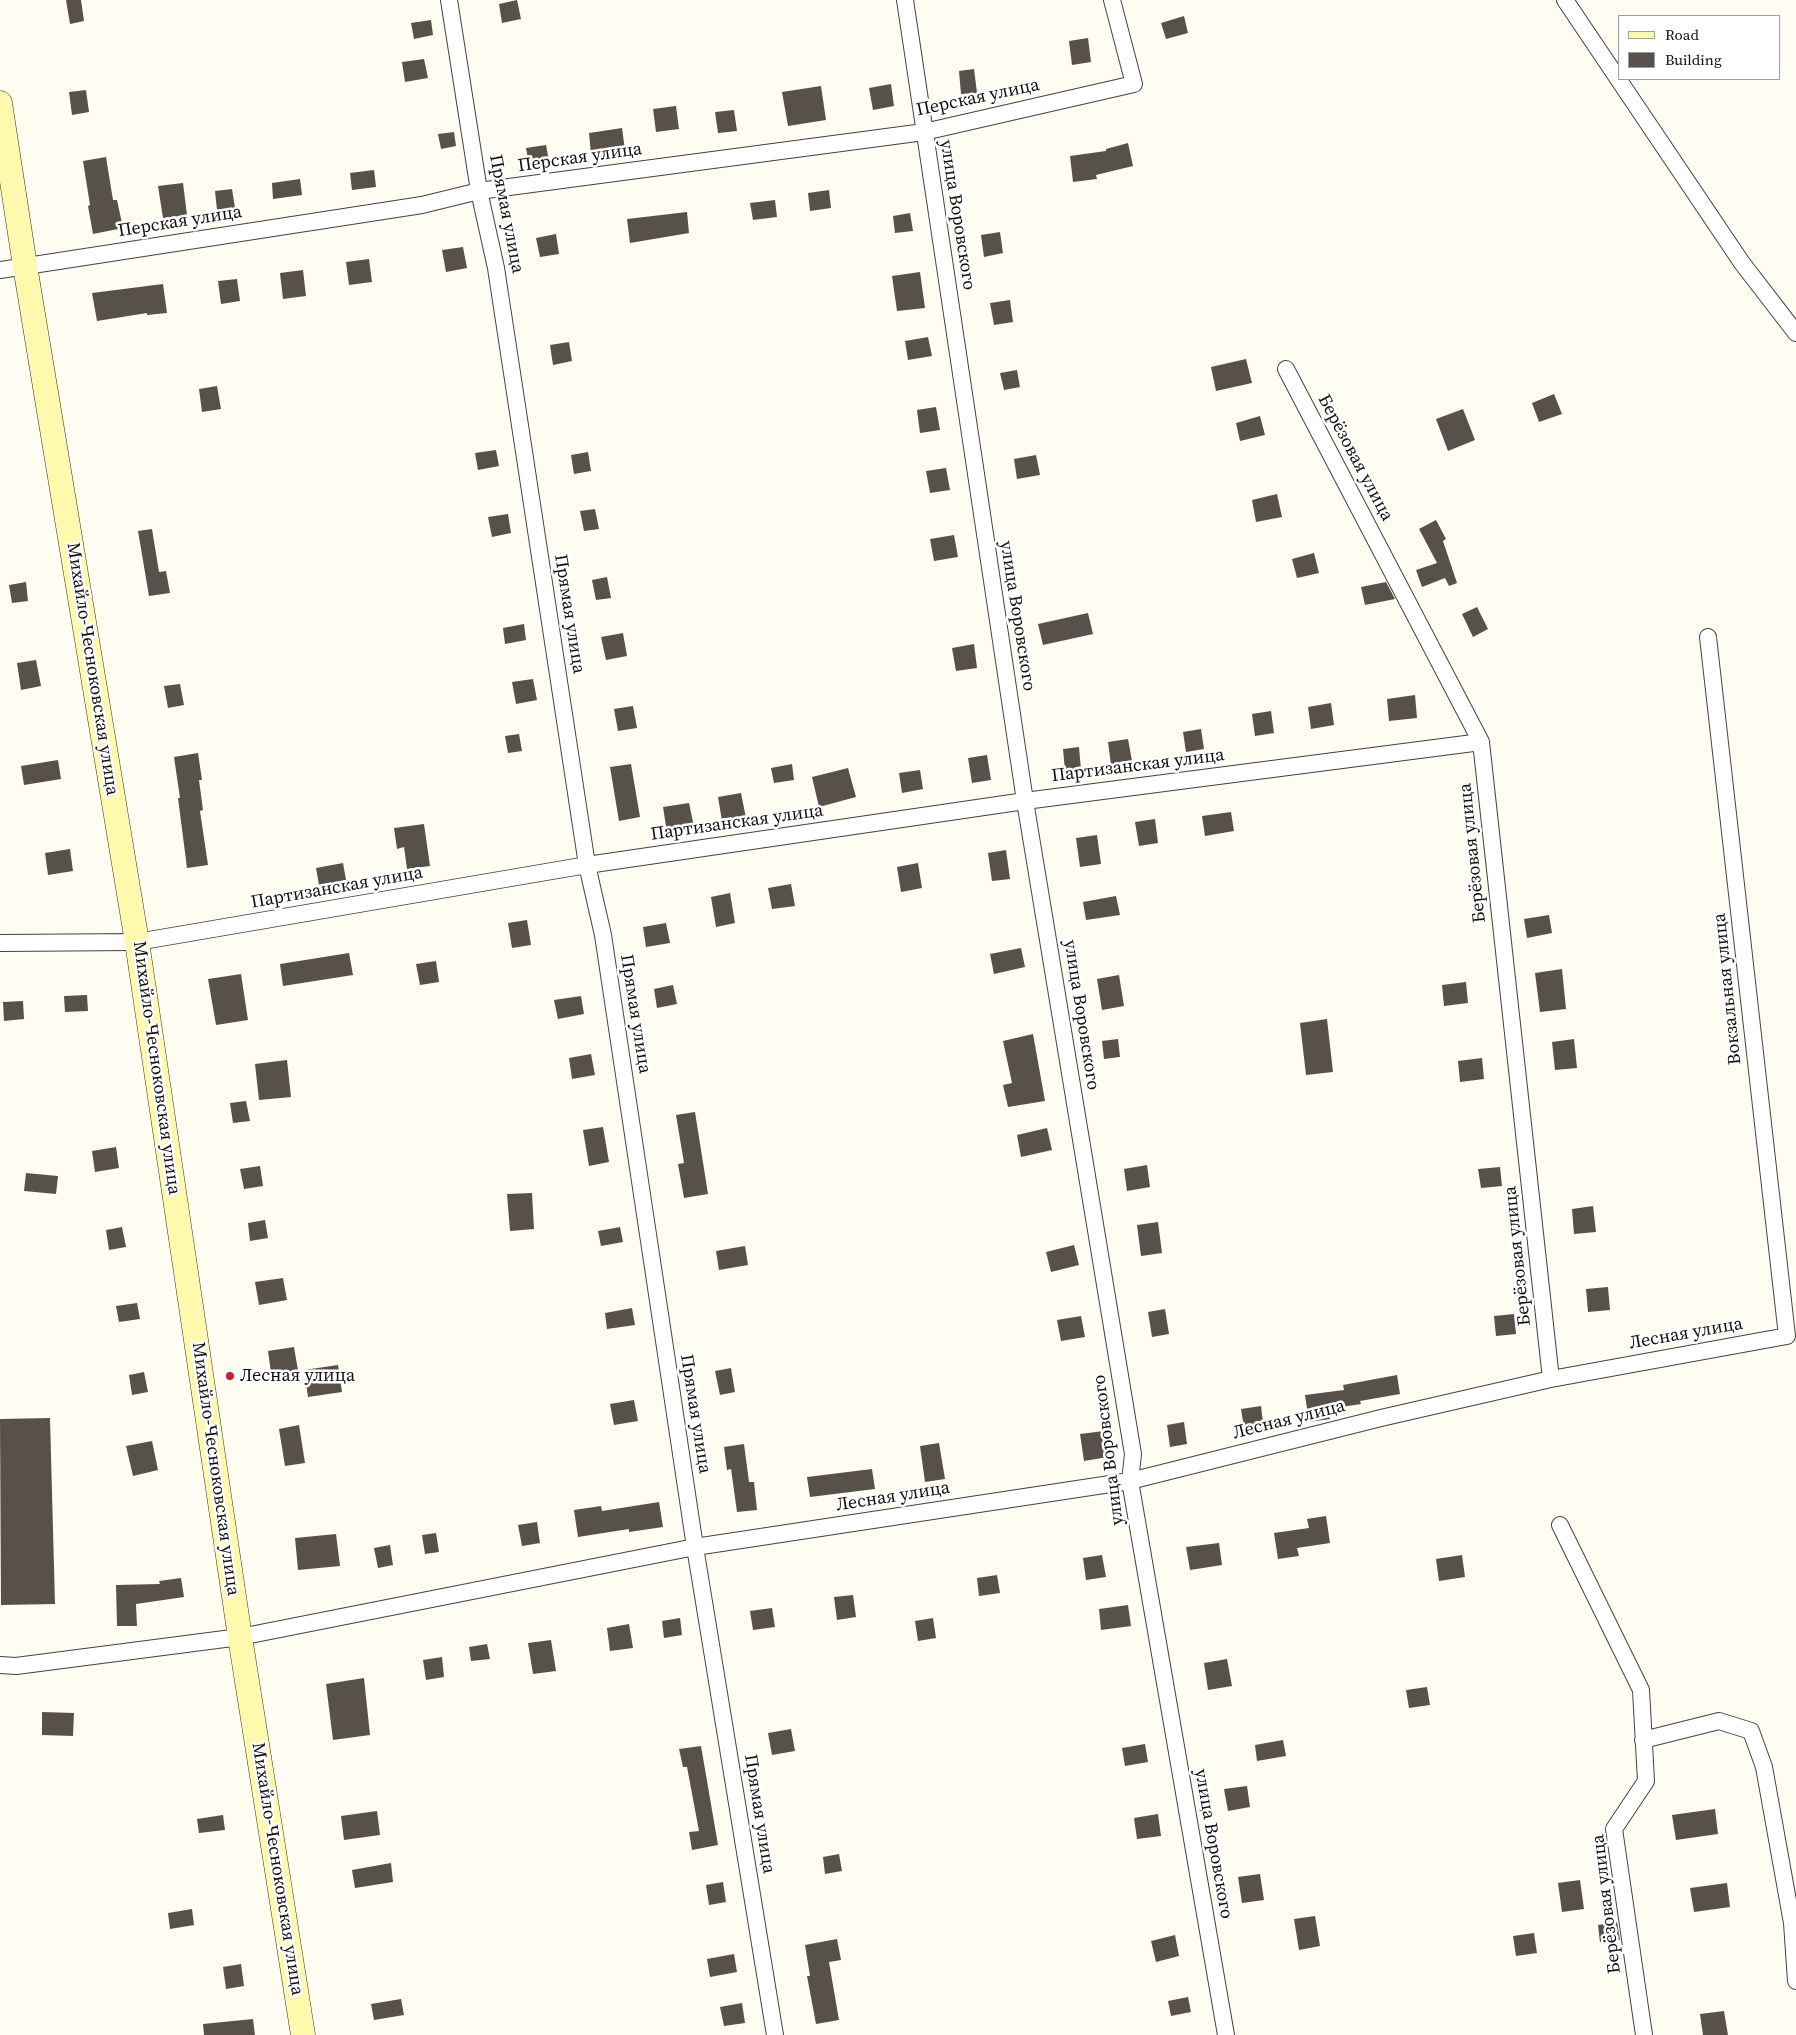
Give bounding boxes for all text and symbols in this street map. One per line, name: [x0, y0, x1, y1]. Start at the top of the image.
legend: [1618, 15, 1781, 80]
text: Road: [1665, 24, 1699, 45]
text: Building: [1665, 49, 1722, 70]
street label: Перская улица: [915, 74, 1041, 122]
street label: улица Воровского: [934, 138, 980, 292]
street label: Перская улица: [517, 139, 643, 177]
street label: Прямая улица: [484, 153, 528, 275]
street label: Перская улица: [117, 202, 243, 242]
street label: Берёзовая улица: [1313, 391, 1397, 525]
street label: улица Воровского: [994, 539, 1040, 693]
street label: Михайло-Чесноковская улица: [61, 541, 123, 797]
street label: Прямая улица: [549, 553, 589, 675]
street label: Партизанская улица: [1050, 745, 1226, 787]
street label: Берёзовая улица: [1455, 782, 1491, 924]
street label: Партизанская улица: [649, 800, 825, 846]
street label: Партизанская улица: [249, 862, 425, 914]
street label: Вокзальная улица: [1709, 912, 1747, 1066]
street label: улица Воровского: [1058, 938, 1104, 1092]
street label: Михайло-Чесноковская улица: [128, 940, 184, 1196]
street label: Прямая улица: [615, 953, 655, 1075]
street label: Берёзовая улица: [1500, 1185, 1536, 1327]
street label: Лесная улица: [1627, 1313, 1745, 1355]
street label: Михайло-Чесноковская улица: [187, 1341, 243, 1597]
street label: Прямая улица: [675, 1353, 715, 1475]
place label: Лесная улица: [240, 1365, 355, 1387]
marker: Лесная улица: [224, 1370, 236, 1382]
street label: улица Воровского: [1089, 1373, 1129, 1527]
street label: Лесная улица: [1231, 1396, 1347, 1444]
street label: Лесная улица: [834, 1477, 952, 1517]
street label: Михайло-Чесноковская улица: [246, 1741, 308, 1997]
street label: Прямая улица: [739, 1753, 779, 1875]
street label: улица Воровского: [1189, 1767, 1237, 1921]
street label: Берёзовая улица: [1588, 1833, 1626, 1975]

